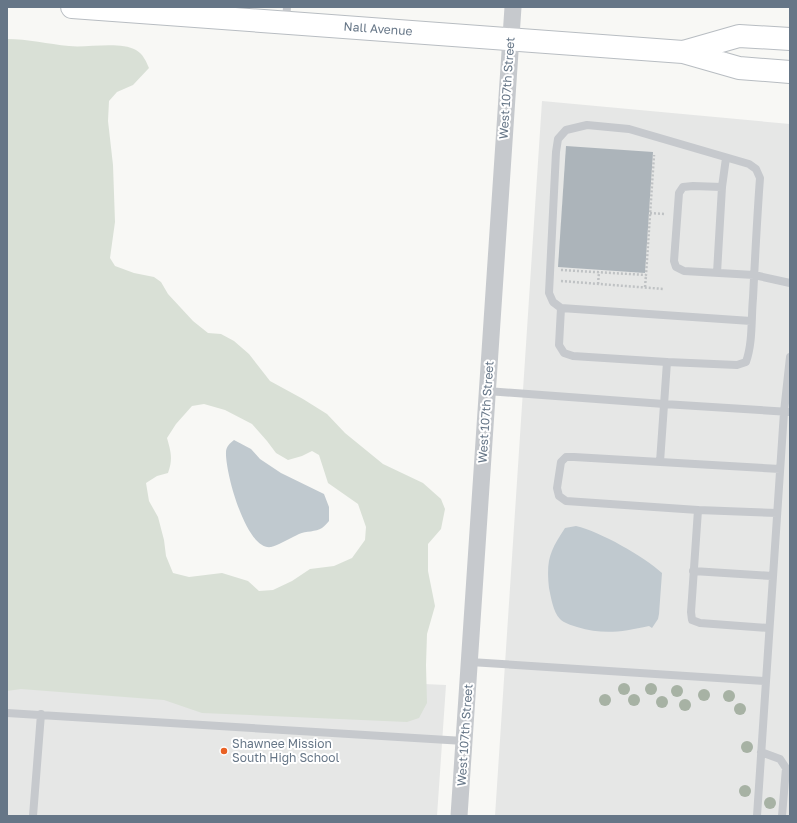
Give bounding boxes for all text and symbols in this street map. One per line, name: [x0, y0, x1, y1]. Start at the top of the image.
street label: Nall Avenue: [343, 19, 413, 38]
street label: West 107th Street: [495, 36, 518, 140]
street label: West 107th Street: [474, 360, 497, 464]
street label: West 107th Street: [453, 683, 476, 787]
place label: Shawnee Mission South High School: [232, 736, 339, 765]
marker: Shawnee Mission South High School: [219, 746, 229, 756]

